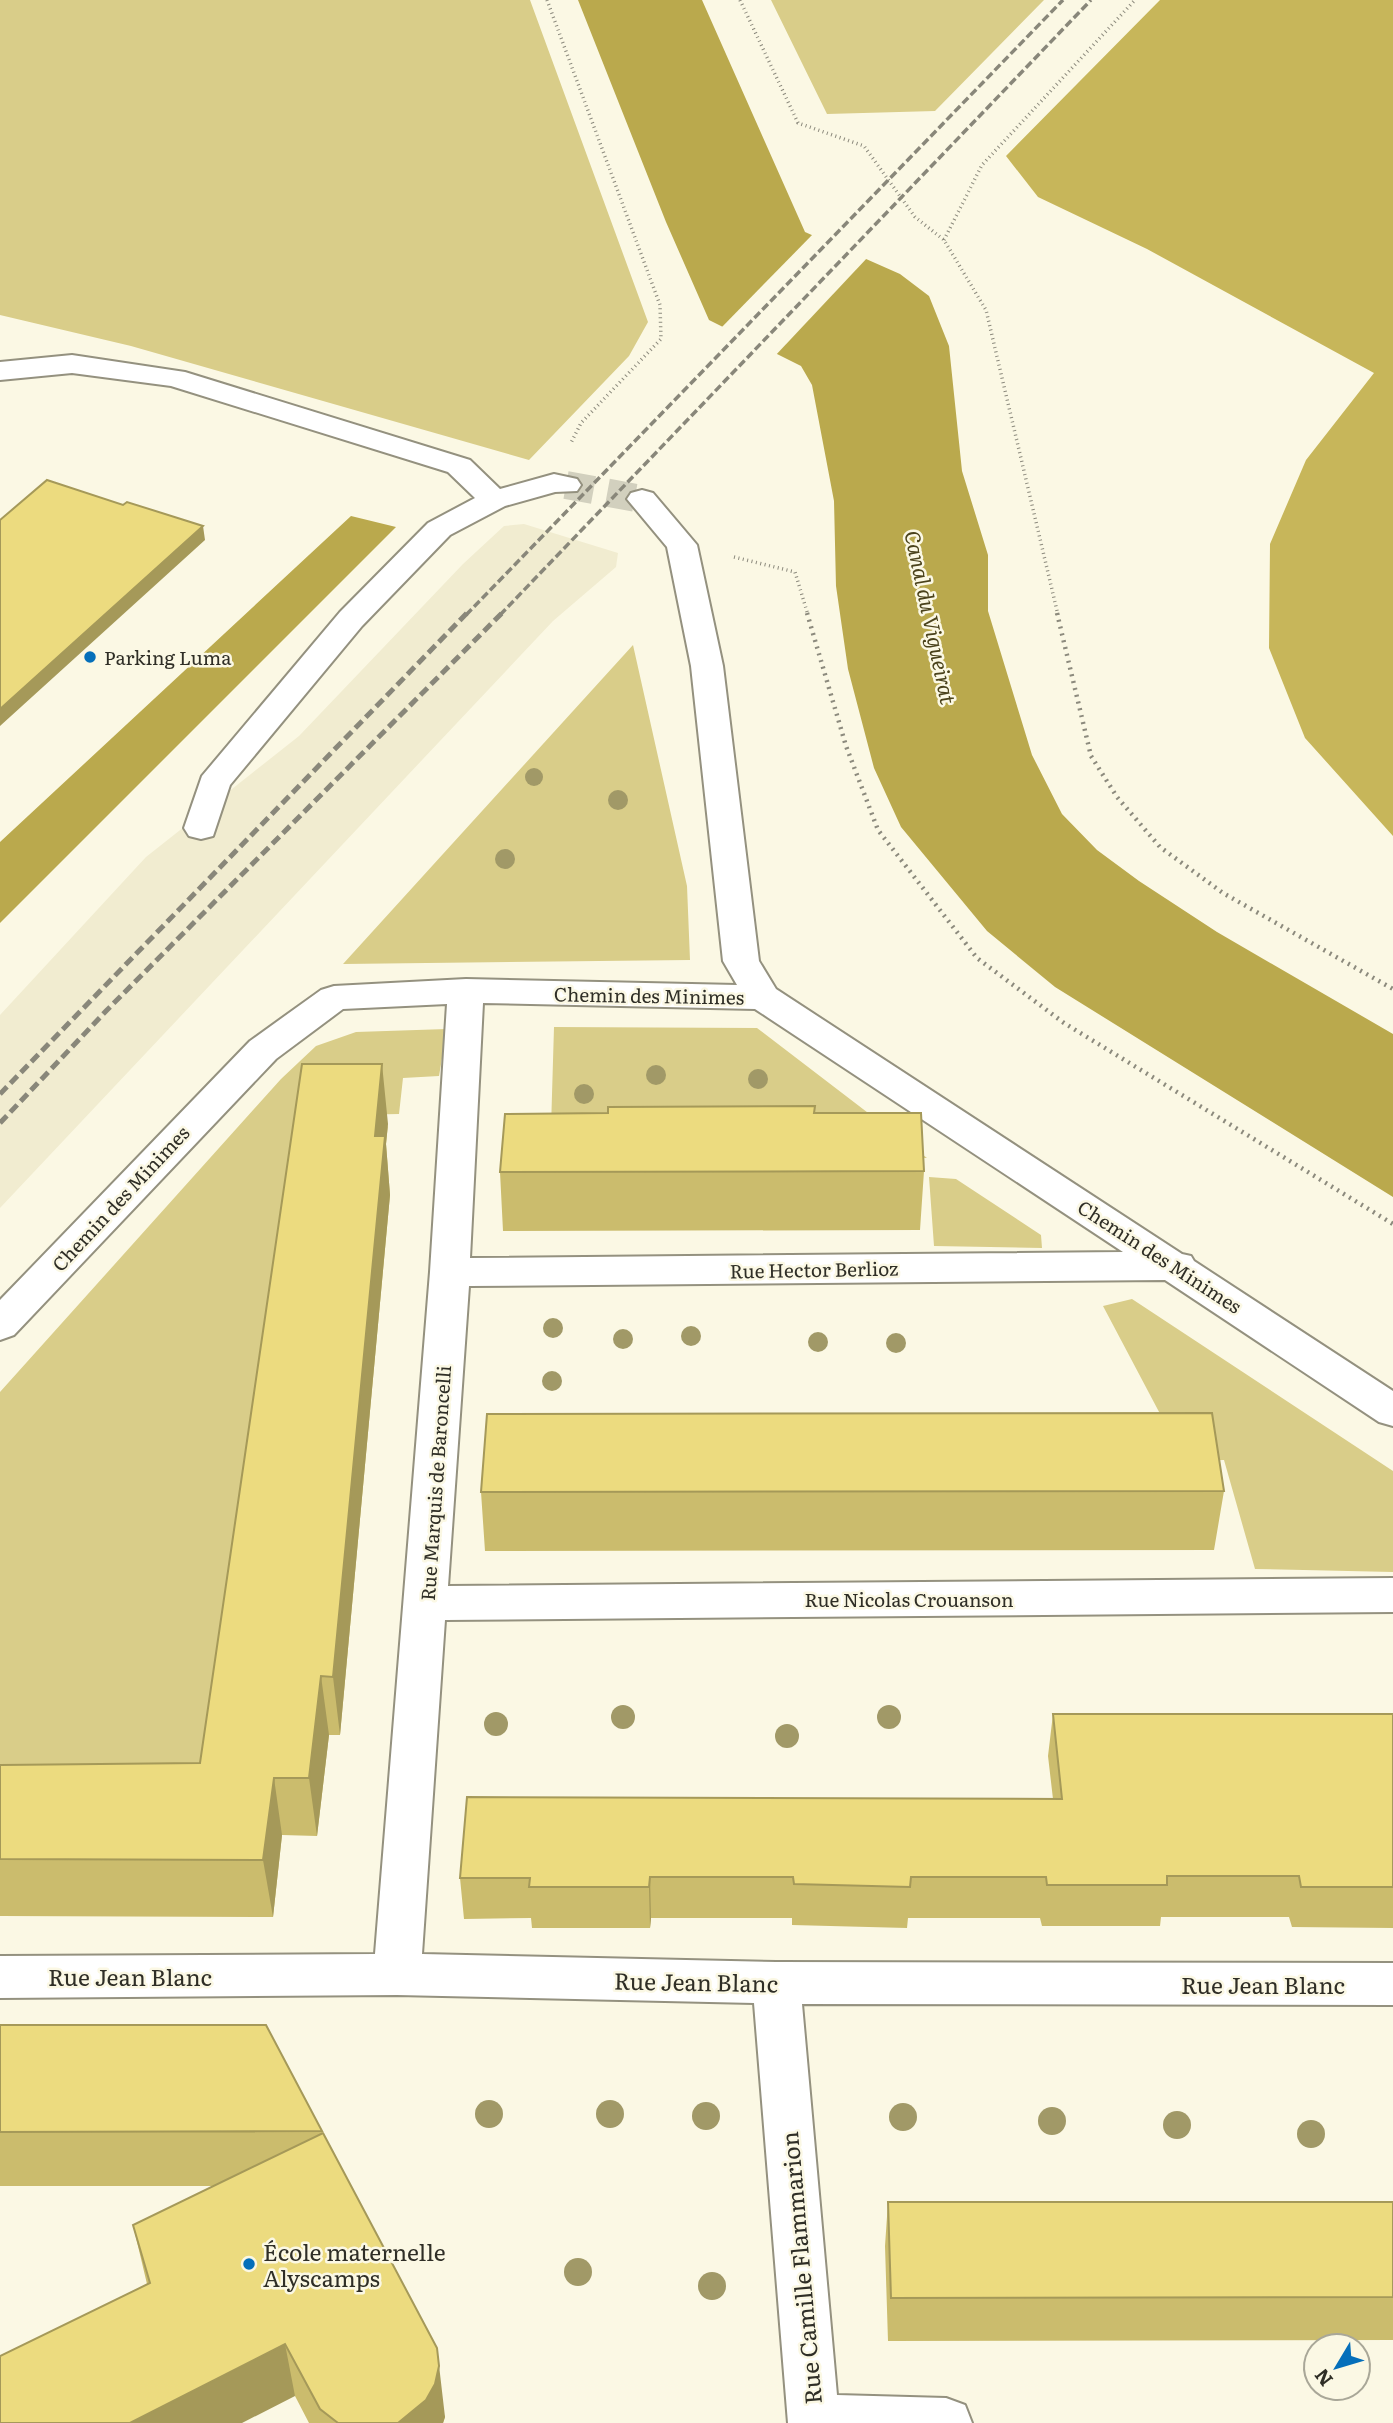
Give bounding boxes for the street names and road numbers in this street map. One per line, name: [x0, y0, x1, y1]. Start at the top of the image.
street label: Chemin des Minimes: [554, 979, 745, 1011]
street label: Chemin des Minimes: [45, 1119, 195, 1277]
street label: Chemin des Minimes: [1073, 1192, 1248, 1320]
street label: Rue Hector Berlioz: [729, 1254, 899, 1284]
street label: Rue Marquis de Baroncelli: [413, 1364, 457, 1602]
street label: Rue Nicolas Crouanson: [804, 1585, 1014, 1613]
street label: Rue Jean Blanc: [48, 1959, 212, 1993]
street label: Rue Jean Blanc: [614, 1963, 778, 1999]
street label: Rue Jean Blanc: [1181, 1967, 1345, 2001]
street label: Rue Camille Flammarion: [771, 2130, 829, 2406]

